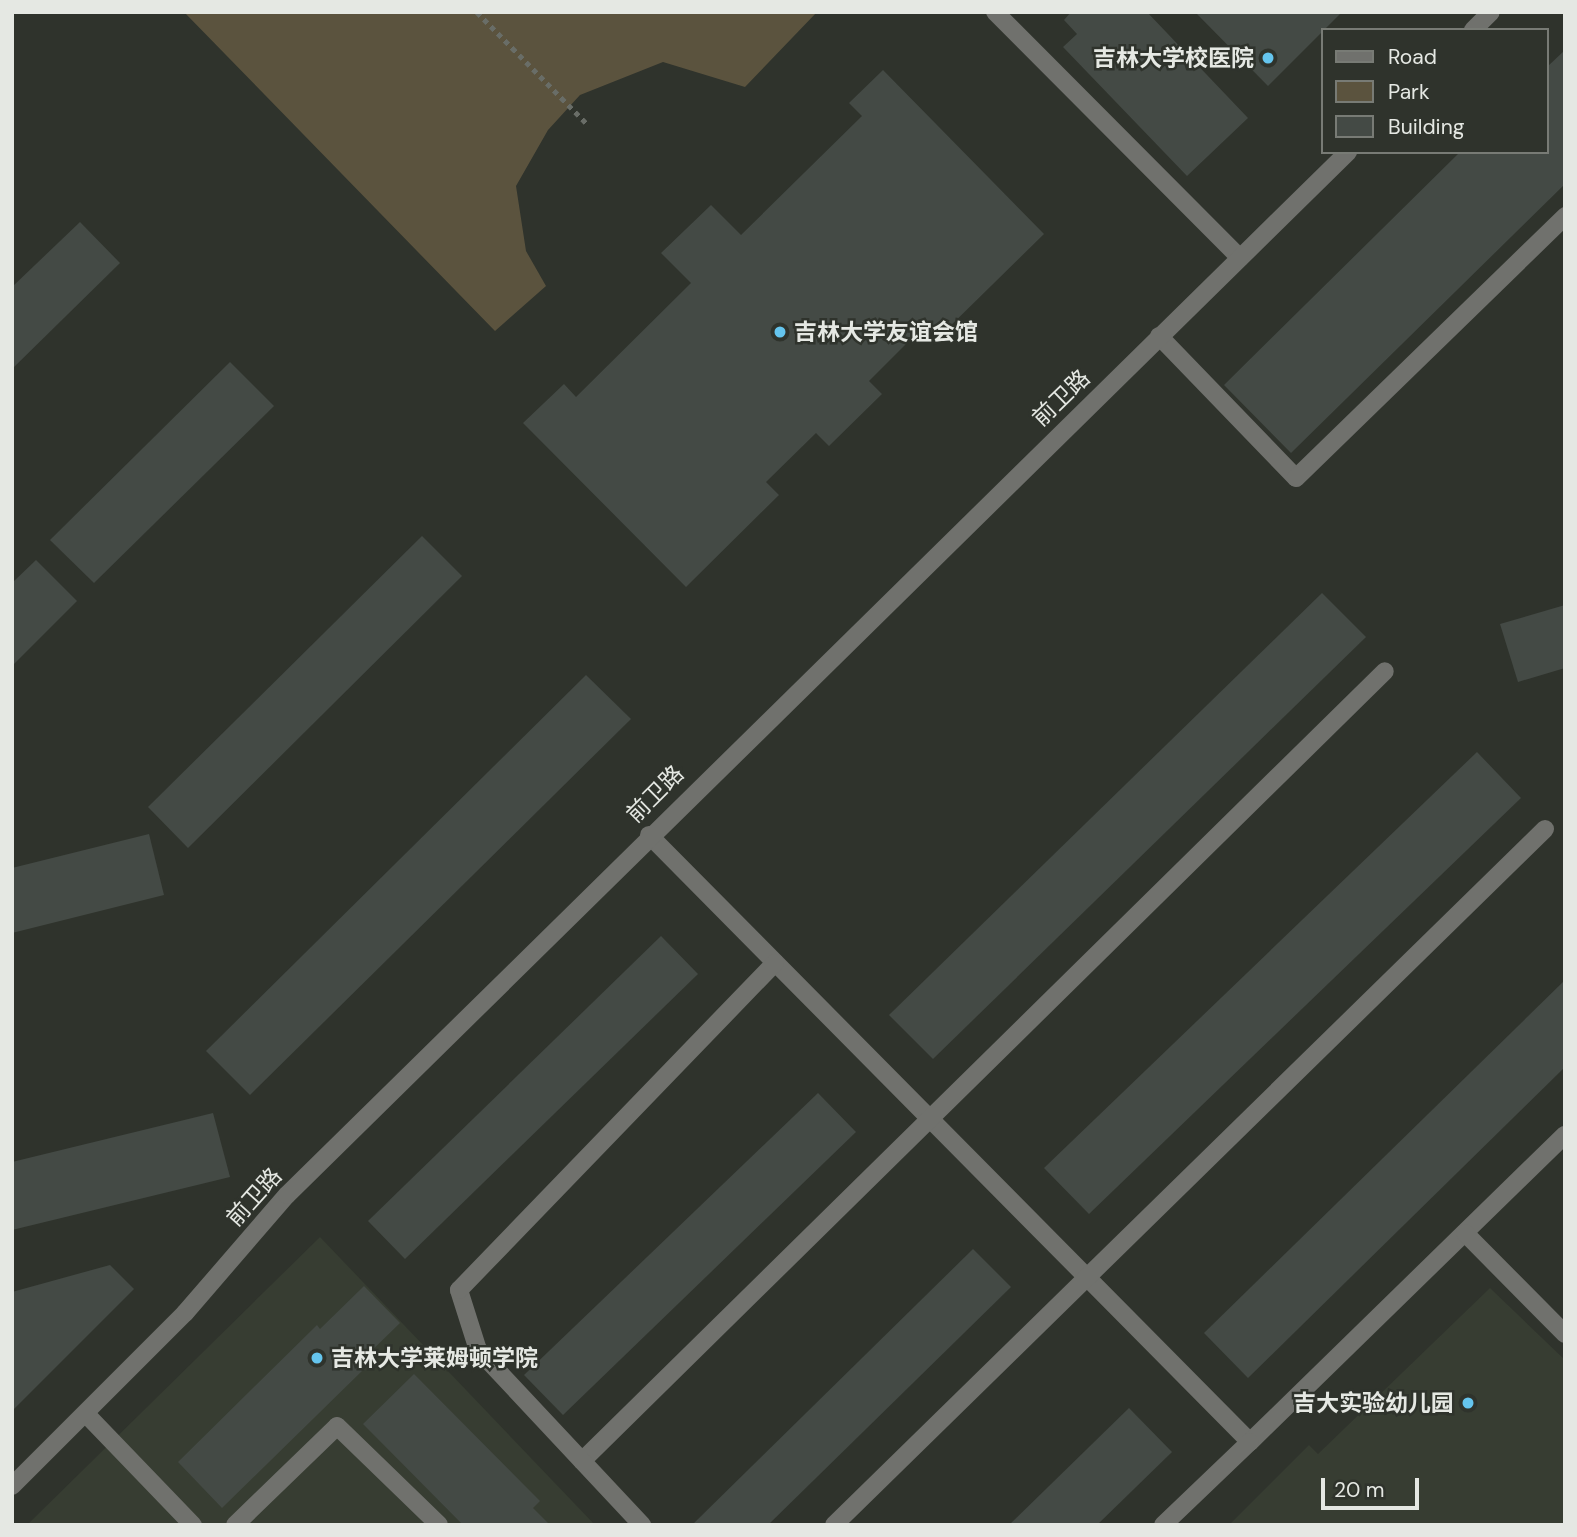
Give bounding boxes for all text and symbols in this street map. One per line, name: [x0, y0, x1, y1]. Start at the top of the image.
legend: [1322, 28, 1549, 154]
text: Road: [1388, 43, 1437, 71]
place label: 吉林大学校医院: [1093, 44, 1254, 72]
marker: 吉林大学校医院: [1260, 50, 1276, 66]
text: Park: [1388, 78, 1429, 106]
text: Building: [1388, 113, 1464, 141]
place label: 吉林大学友谊会馆: [794, 318, 978, 346]
marker: 吉林大学友谊会馆: [772, 324, 788, 340]
street label: 前卫路: [1027, 364, 1095, 432]
street label: 前卫路: [621, 760, 689, 828]
street label: 前卫路: [221, 1162, 287, 1232]
place label: 吉林大学莱姆顿学院: [331, 1344, 538, 1372]
marker: 吉林大学莱姆顿学院: [309, 1350, 325, 1366]
place label: 吉大实验幼儿园: [1293, 1389, 1454, 1417]
marker: 吉大实验幼儿园: [1460, 1395, 1476, 1411]
scale bar: [1325, 1464, 1423, 1508]
text: 20 m: [1334, 1476, 1385, 1504]

